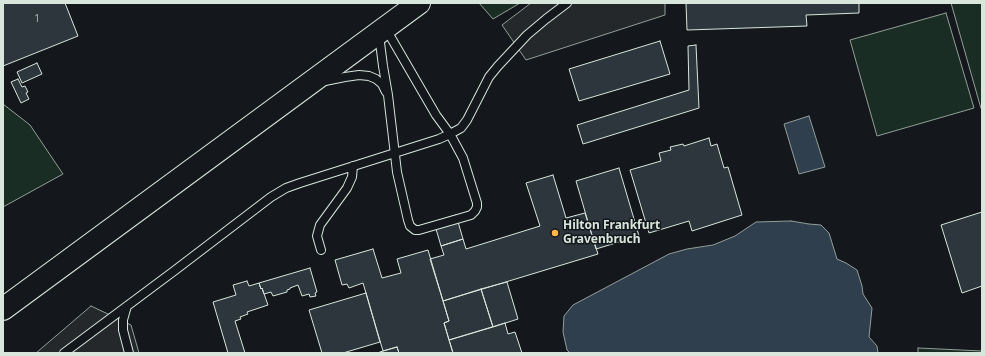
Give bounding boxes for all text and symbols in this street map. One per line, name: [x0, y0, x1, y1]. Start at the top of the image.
house number: 1: [34, 13, 40, 25]
place label: Hilton Frankfurt Gravenbruch: [563, 219, 660, 247]
marker: Hilton Frankfurt Gravenbruch: [550, 228, 560, 238]

